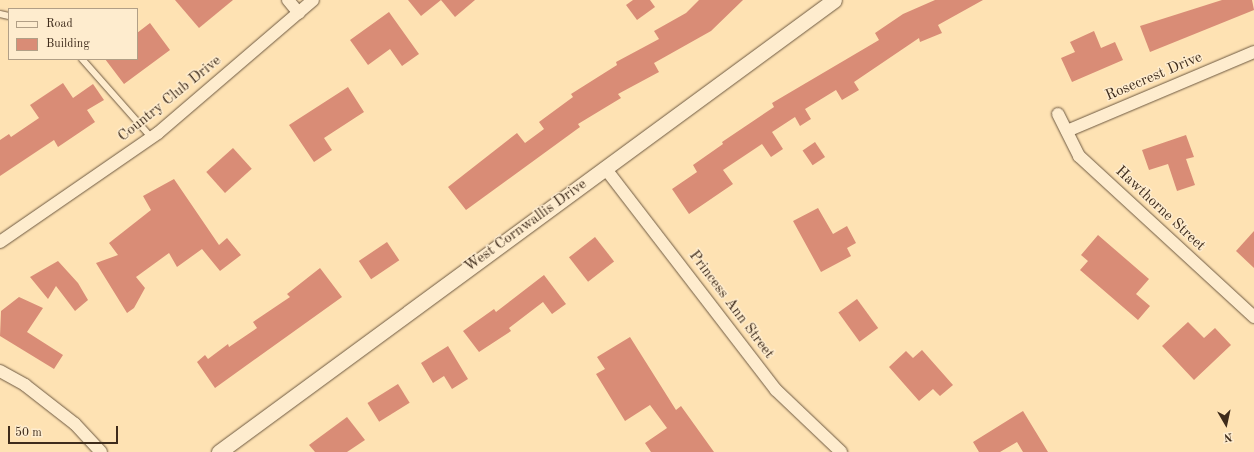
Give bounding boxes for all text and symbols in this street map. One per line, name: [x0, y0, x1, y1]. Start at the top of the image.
legend: [8, 8, 138, 60]
text: Road: [46, 18, 73, 30]
text: Building: [46, 38, 90, 50]
street label: Rosecrest Drive: [1103, 49, 1205, 105]
street label: Country Club Drive: [115, 52, 225, 146]
street label: Hawthorne Street: [1111, 163, 1209, 255]
street label: West Cornwallis Drive: [461, 176, 591, 276]
street label: Princess Ann Street: [684, 247, 778, 363]
north arrow: [1206, 404, 1246, 444]
scale bar: [10, 418, 120, 444]
text: 50 m: [15, 427, 42, 439]
text: N: [1223, 430, 1233, 442]

